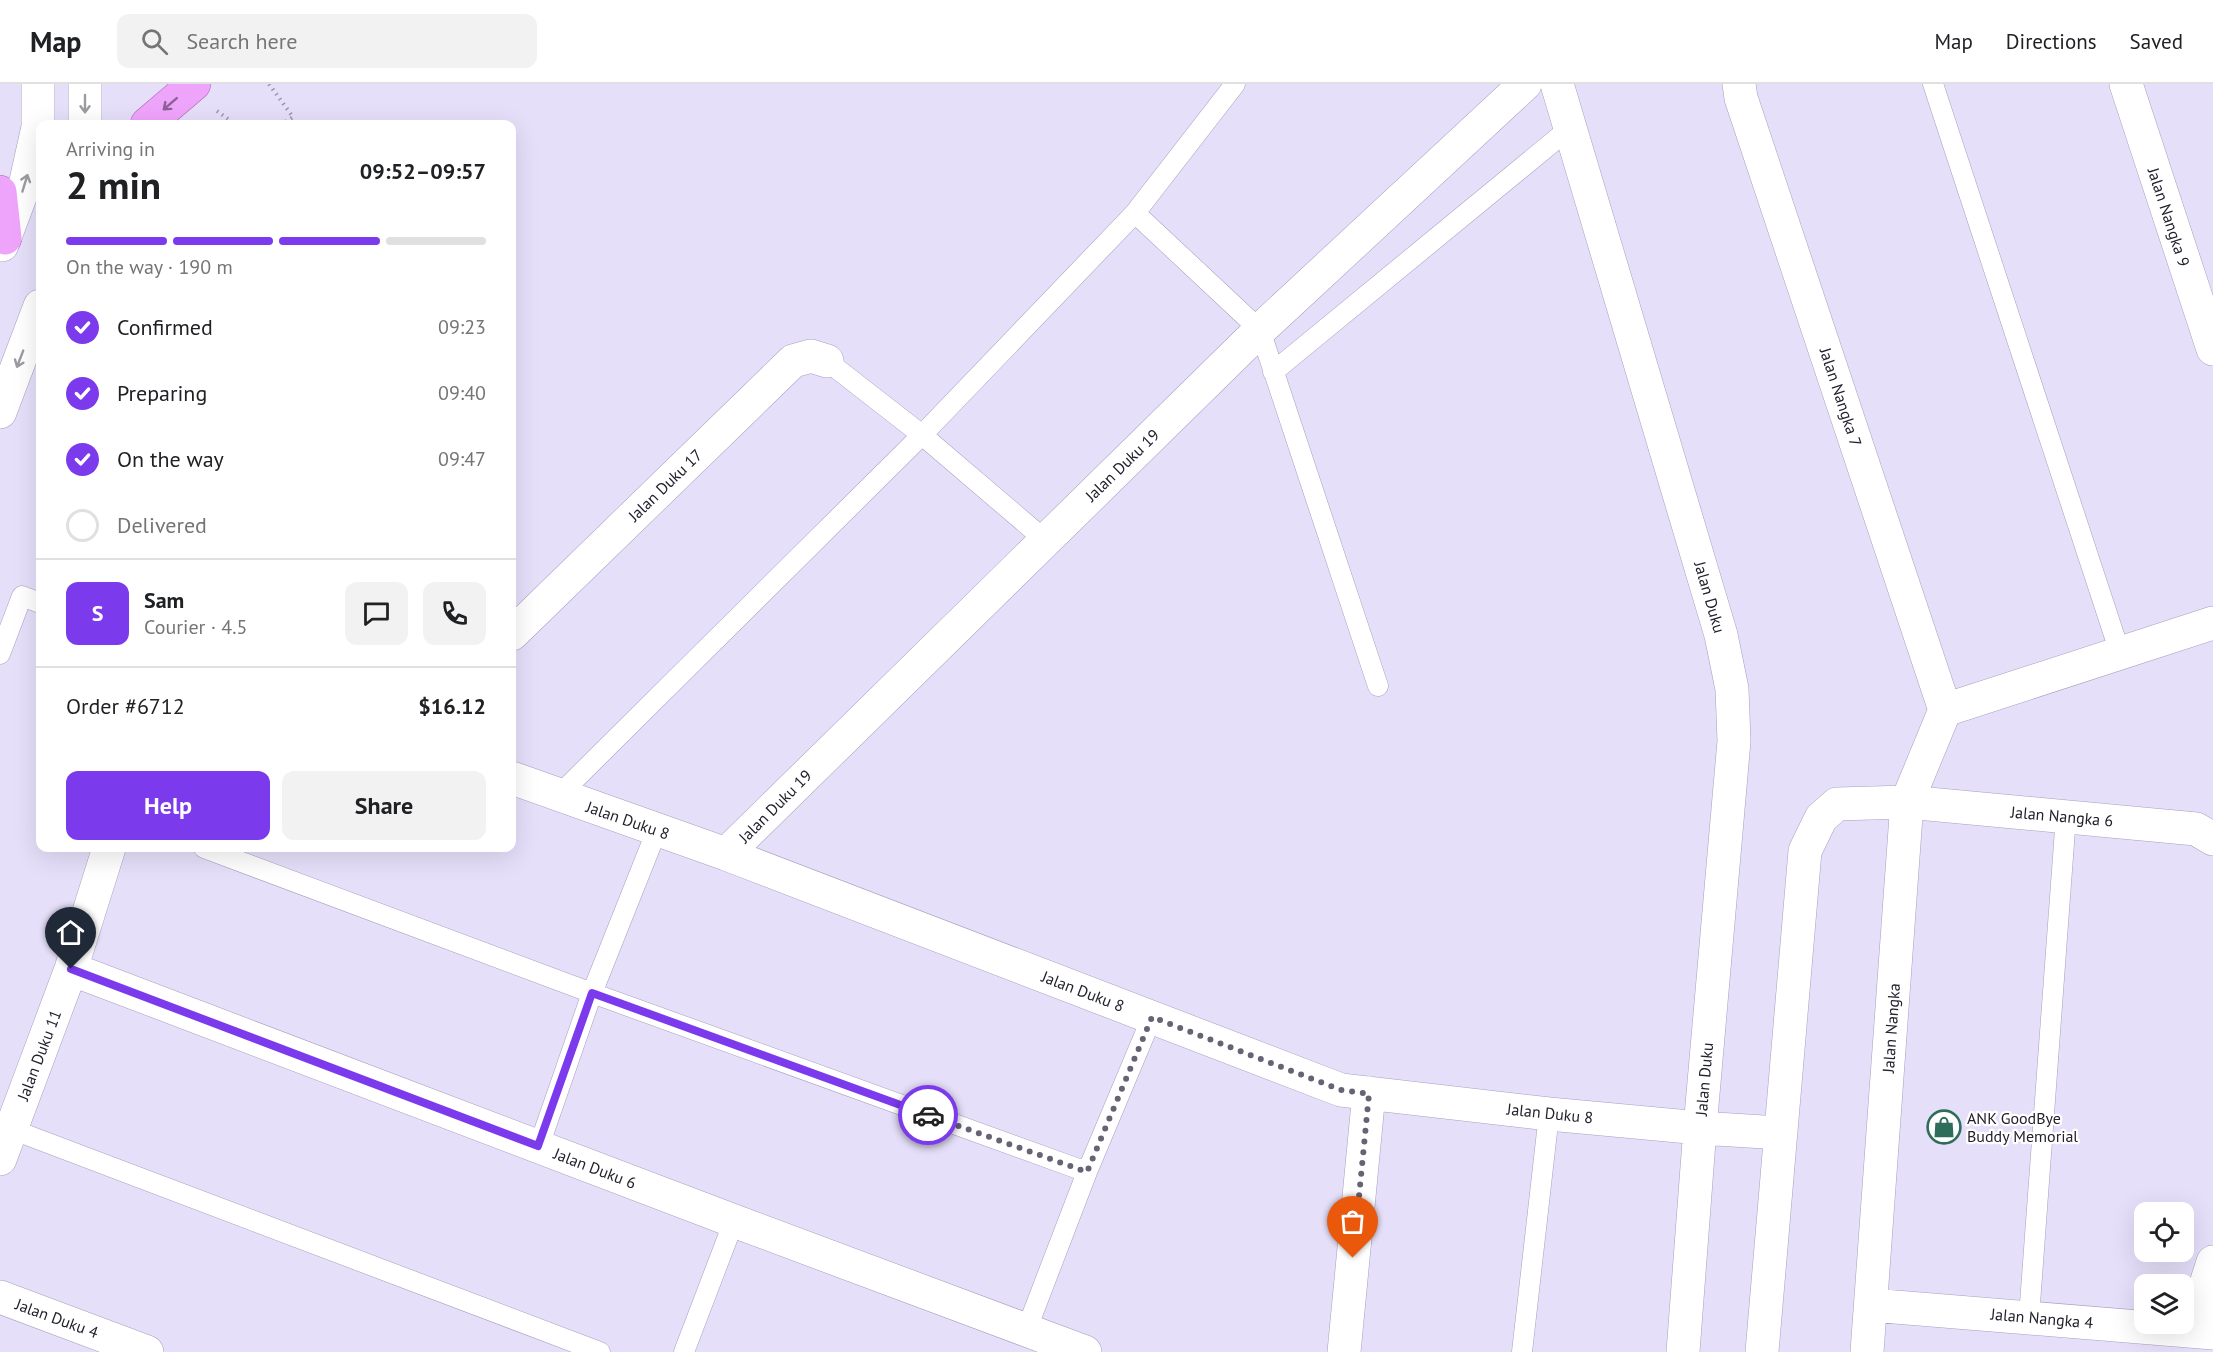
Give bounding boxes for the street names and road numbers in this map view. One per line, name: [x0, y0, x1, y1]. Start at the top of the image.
street label: Jalan Nangka 9: [2143, 164, 2194, 269]
street label: Jalan Nangka 7: [1815, 344, 1866, 449]
street label: Jalan Duku 19: [1080, 425, 1163, 506]
street label: Jalan Duku 17: [623, 445, 706, 526]
street label: Jalan Duku: [1690, 558, 1730, 635]
street label: Jalan Duku 19: [734, 765, 816, 847]
street label: Jalan Duku 8: [583, 796, 672, 844]
street label: Jalan Nangka 6: [2009, 801, 2114, 830]
street label: Jalan Duku 8: [1038, 966, 1127, 1016]
street label: Jalan Nangka: [1878, 982, 1904, 1075]
street label: Jalan Duku 11: [12, 1007, 65, 1104]
street label: Jalan Duku: [1691, 1041, 1717, 1118]
street label: Jalan Duku 8: [1505, 1098, 1594, 1127]
street label: Jalan Duku 6: [550, 1143, 639, 1193]
street label: Jalan Duku 4: [12, 1293, 101, 1342]
street label: Jalan Nangka 4: [1989, 1303, 2094, 1332]

